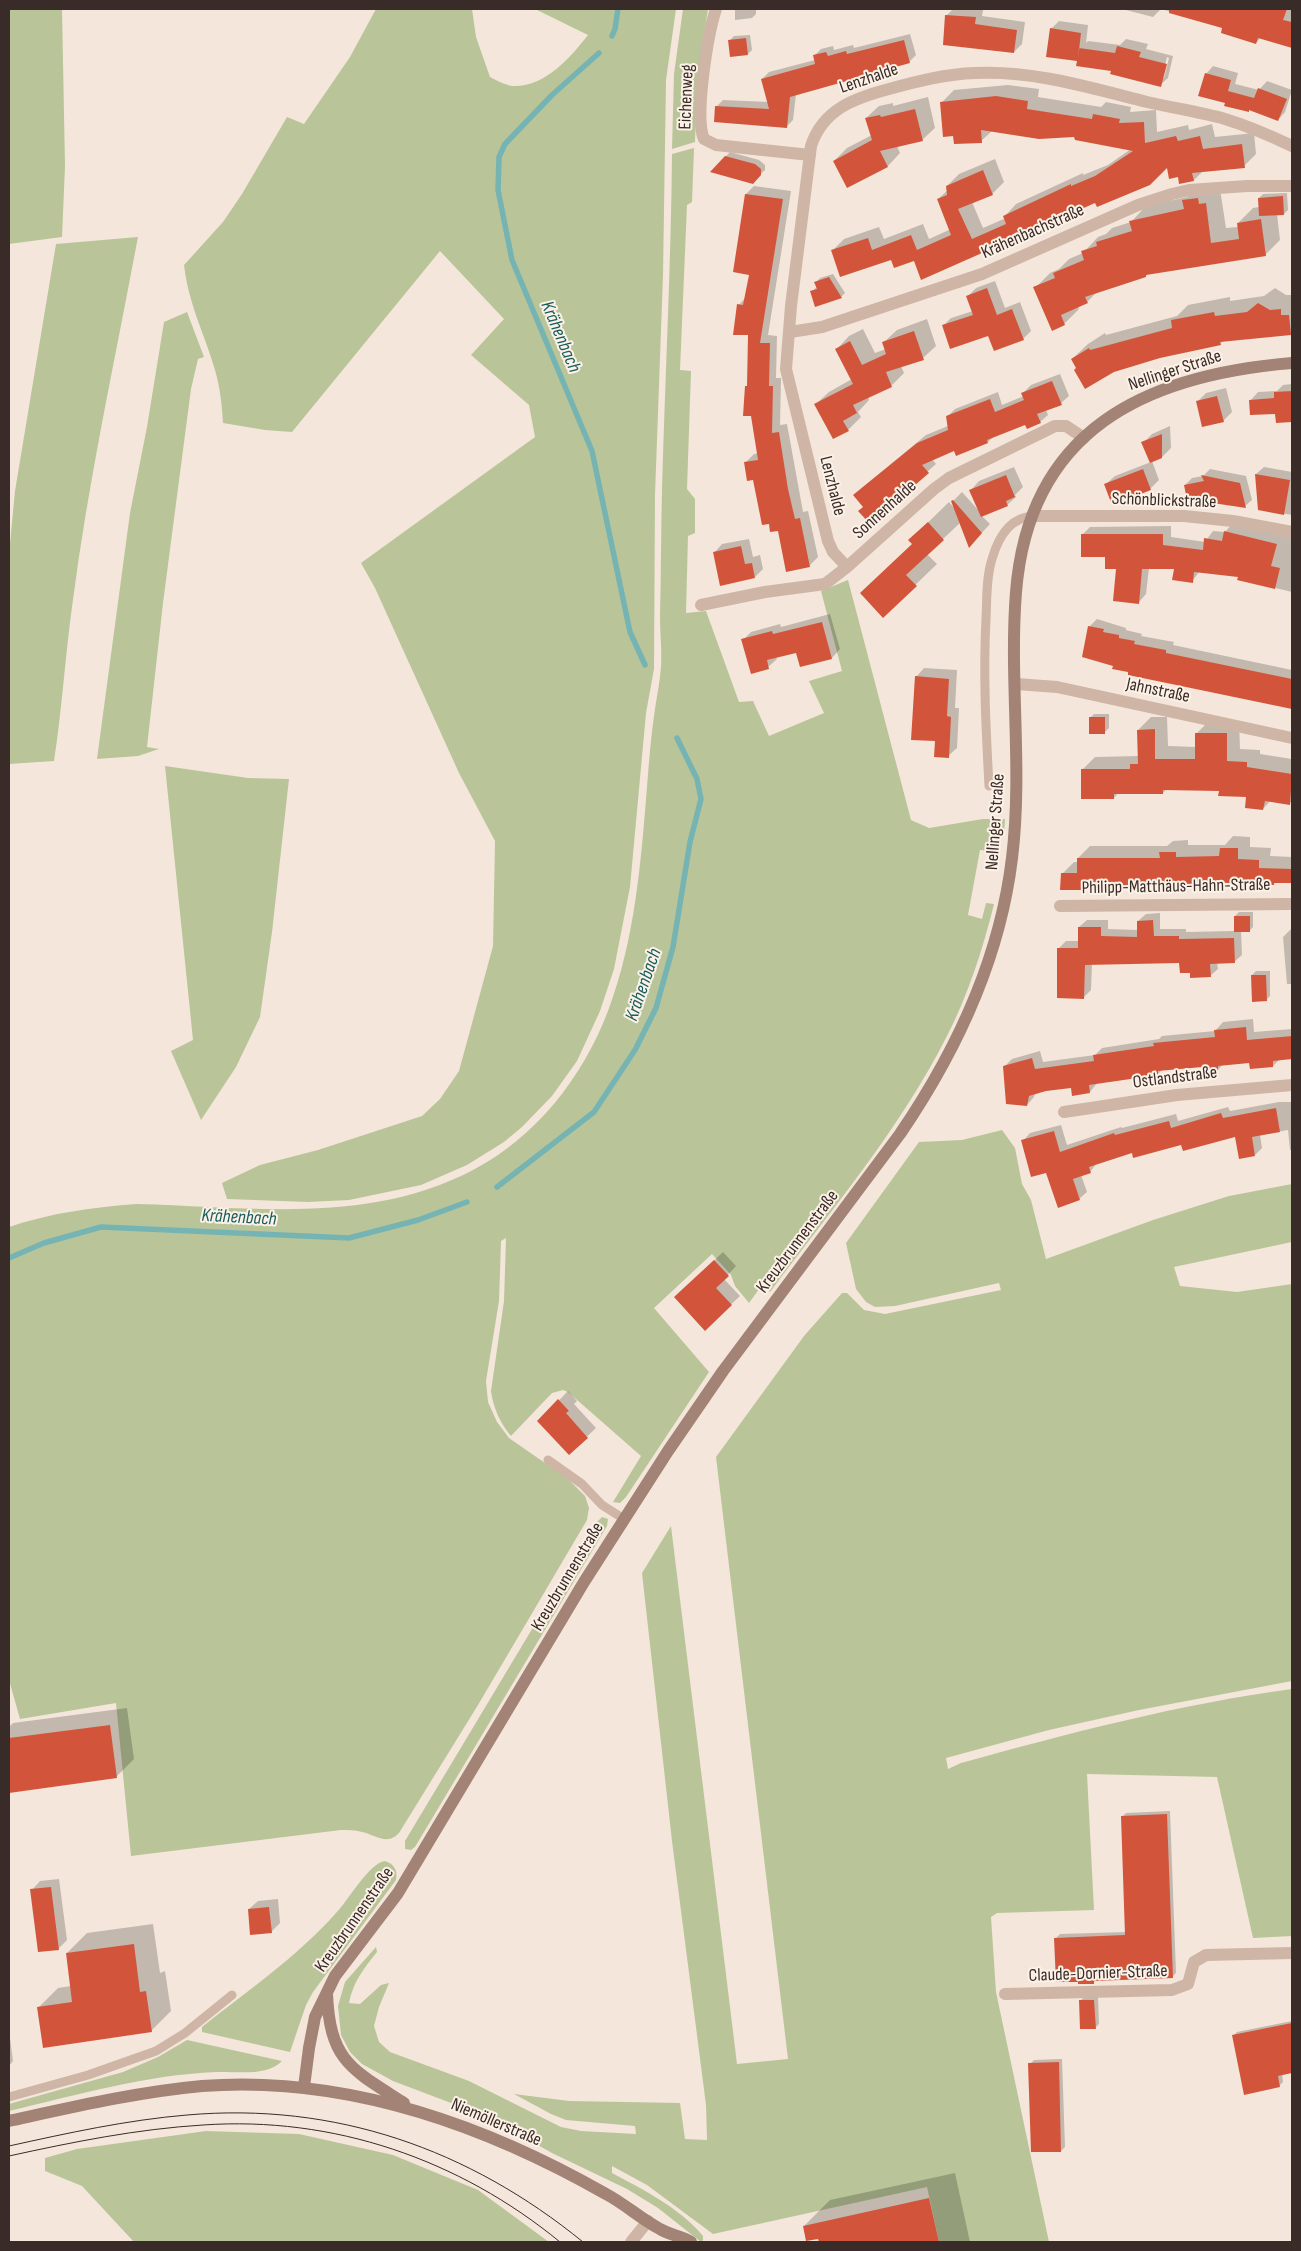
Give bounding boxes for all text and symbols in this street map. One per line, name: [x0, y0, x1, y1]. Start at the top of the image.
street label: Lenzhalde: [837, 59, 901, 99]
street label: Eichenweg: [675, 64, 699, 130]
street label: Krähenbachstraße: [978, 200, 1088, 264]
water label: Krähenbach: [535, 298, 585, 376]
street label: Nellinger Straße: [1126, 346, 1224, 396]
street label: Lenzhalde: [814, 454, 850, 518]
street label: Sonnenhalde: [849, 476, 921, 544]
street label: Schönblickstraße: [1111, 488, 1217, 514]
street label: Jahnstraße: [1124, 674, 1192, 708]
street label: Nellinger Straße: [982, 773, 1010, 871]
street label: Philipp-Matthäus-Hahn-Straße: [1081, 875, 1271, 899]
water label: Krähenbach: [621, 946, 667, 1024]
street label: Ostlandstraße: [1132, 1062, 1218, 1094]
street label: Kreuzbrunnenstraße: [752, 1186, 844, 1298]
water label: Krähenbach: [201, 1205, 277, 1231]
street label: Kreuzbrunnenstraße: [527, 1519, 609, 1635]
street label: Kreuzbrunnenstraße: [311, 1863, 399, 1977]
street label: Claude-Dornier-Straße: [1028, 1961, 1168, 1987]
street label: Niemöllerstraße: [448, 2094, 544, 2152]

